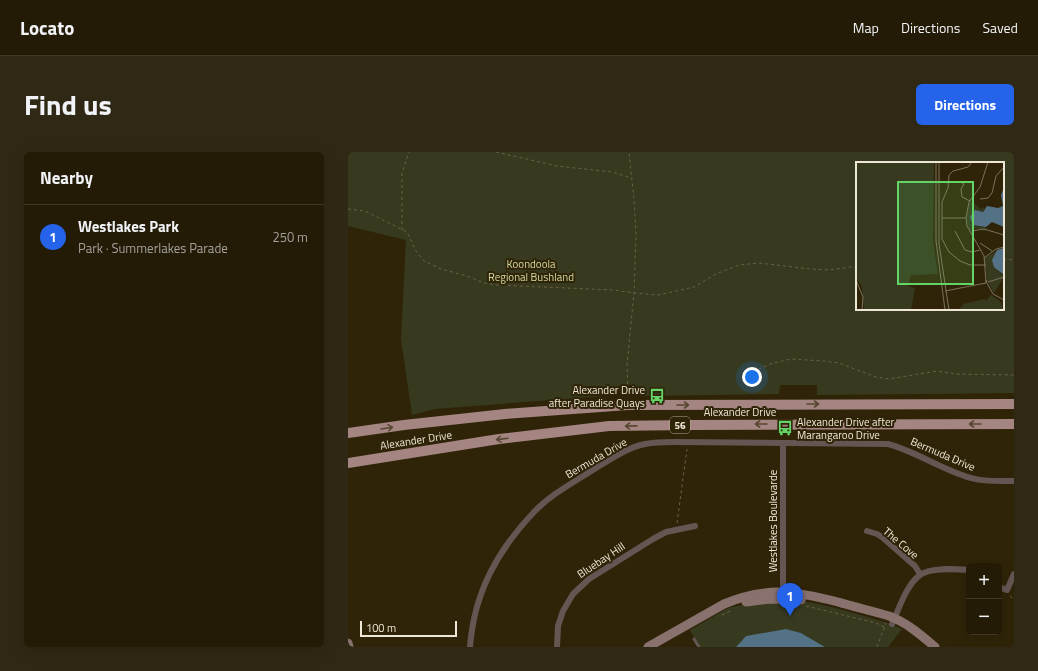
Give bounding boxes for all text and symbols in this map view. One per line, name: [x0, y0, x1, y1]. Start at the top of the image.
text: Locato: [20, 13, 74, 42]
text: Map: [853, 17, 879, 38]
text: Directions: [901, 17, 960, 38]
text: Saved: [982, 17, 1018, 38]
text: Find us: [24, 83, 112, 126]
button: Directions: [916, 84, 1014, 125]
inset map: [856, 162, 1004, 310]
text: Nearby: [40, 165, 93, 191]
text: Westlakes Park: [78, 215, 179, 238]
text: 1: [49, 227, 57, 247]
text: 250 m: [272, 227, 308, 247]
text: Park · Summerlakes Parade: [78, 238, 228, 258]
park label: Koondoola Regional Bushland: [488, 256, 574, 285]
your location: [742, 367, 762, 387]
place label: Alexander Drive after Paradise Quays: [549, 382, 645, 411]
bus stop icon: Alexander Drive after Paradise Quays: [648, 387, 666, 405]
one-way arrow: [806, 400, 819, 408]
one-way arrow: [676, 401, 689, 409]
street label: Alexander Drive: [704, 404, 777, 420]
place label: Alexander Drive after Marangaroo Drive: [797, 414, 895, 443]
road number: 56: [670, 417, 690, 433]
bus stop icon: Alexander Drive after Marangaroo Drive: [776, 419, 794, 437]
one-way arrow: [755, 420, 768, 428]
one-way arrow: [969, 420, 982, 428]
one-way arrow: [625, 422, 638, 430]
one-way arrow: [380, 423, 393, 431]
street label: Alexander Drive: [379, 426, 454, 454]
street label: Bermuda Drive: [908, 433, 978, 475]
street label: Bermuda Drive: [562, 434, 630, 482]
one-way arrow: [496, 435, 509, 443]
street label: Westlakes Boulevarde: [765, 469, 781, 572]
street label: The Cove: [880, 523, 923, 563]
street label: Bluebay Hill: [574, 538, 628, 582]
map controls: [966, 563, 1002, 635]
button: +: [966, 563, 1002, 599]
pin: 1: [777, 583, 803, 616]
button: −: [966, 599, 1002, 635]
scale bar: [360, 619, 457, 638]
text: 100 m: [366, 620, 396, 636]

